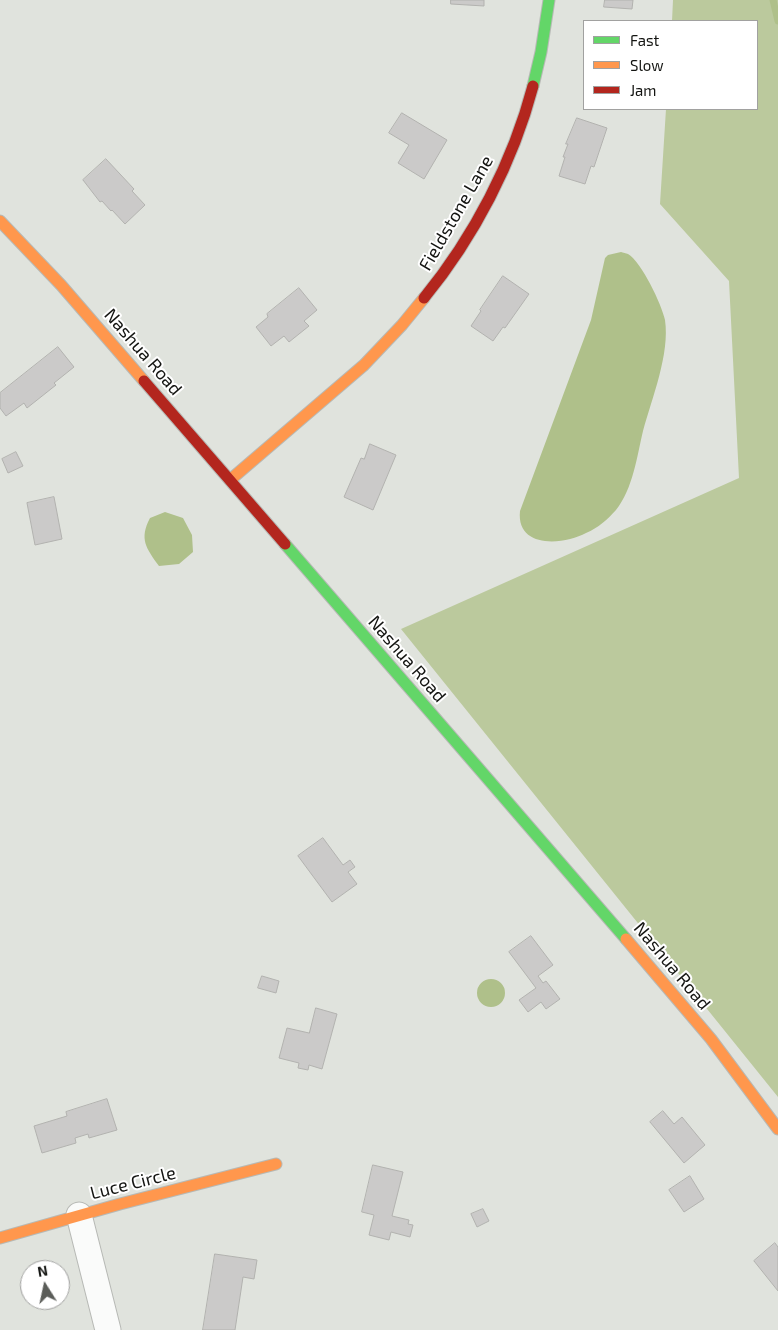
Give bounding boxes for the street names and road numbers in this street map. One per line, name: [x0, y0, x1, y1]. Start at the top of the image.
street label: Fieldstone Lane: [414, 152, 498, 274]
street label: Nashua Road: [99, 304, 187, 400]
street label: Nashua Road: [363, 611, 451, 707]
street label: Nashua Road: [629, 918, 715, 1014]
street label: Luce Circle: [88, 1162, 178, 1204]

